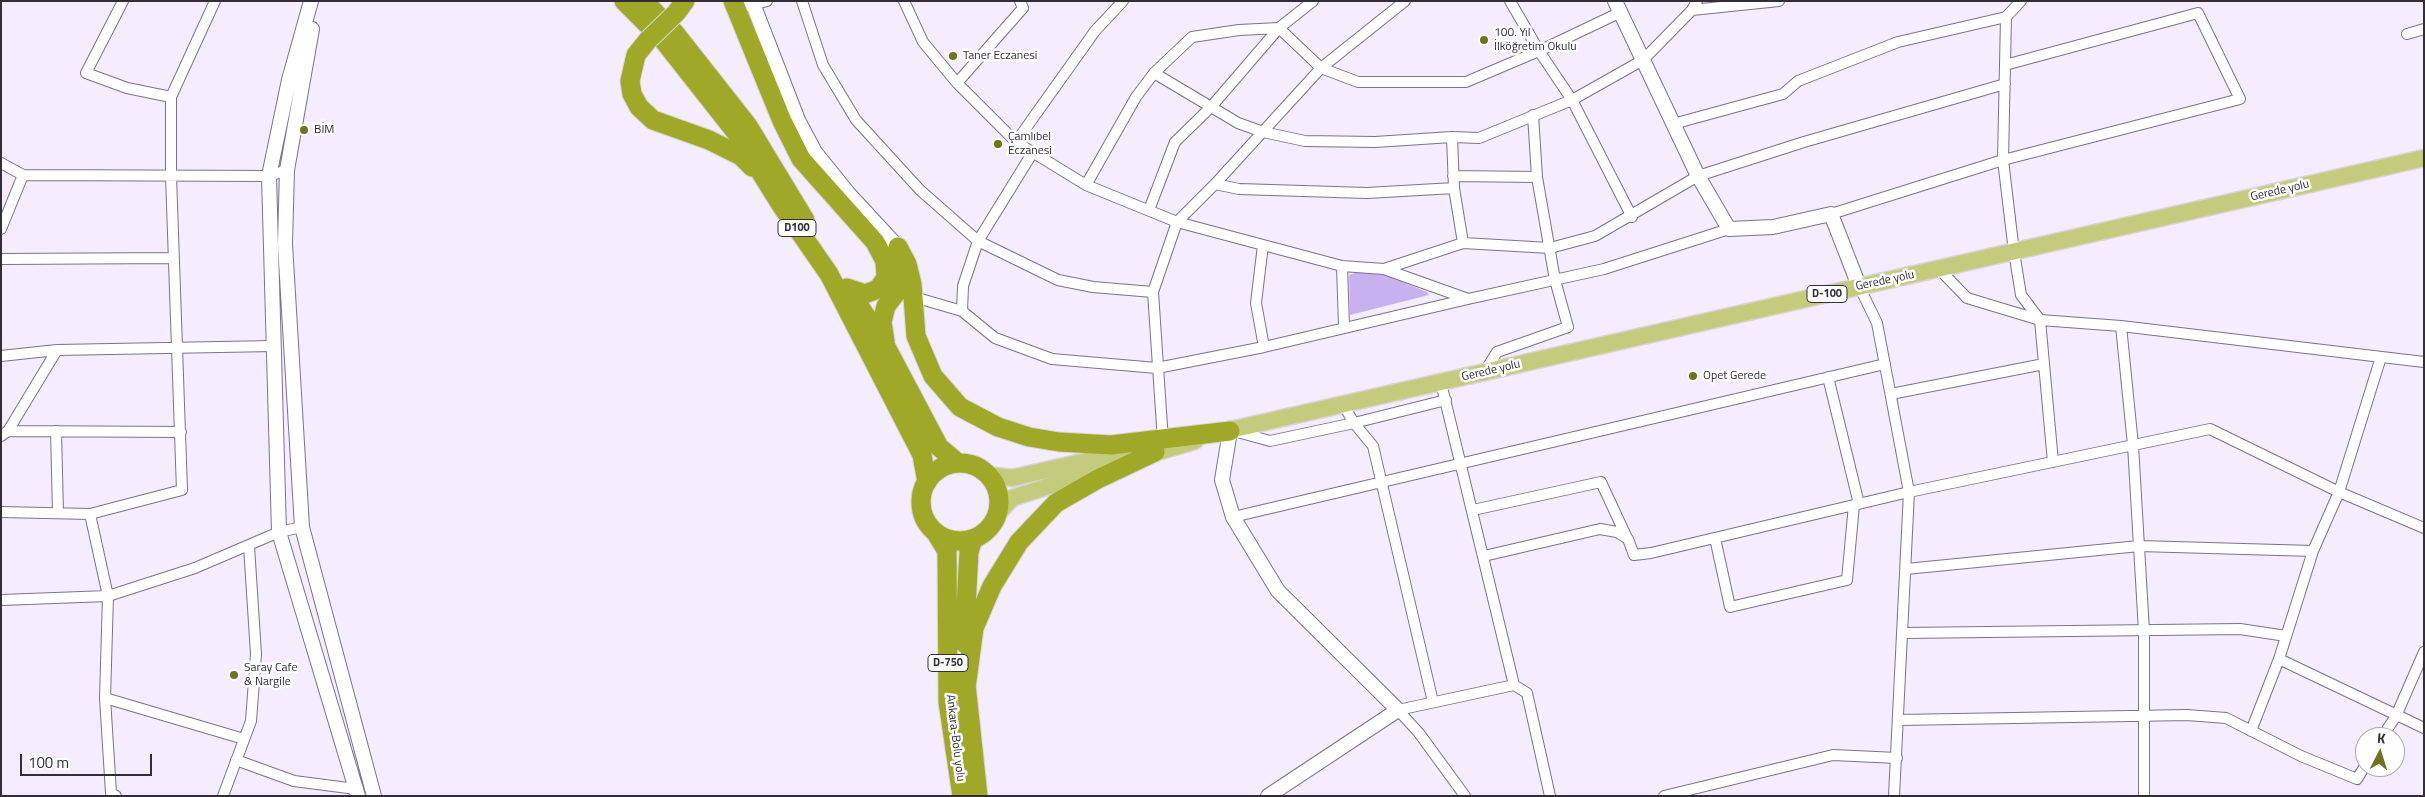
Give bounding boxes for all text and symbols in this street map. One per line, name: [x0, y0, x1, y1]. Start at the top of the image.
place label: 100. Yıl İlköğretim Okulu: [1494, 26, 1577, 54]
marker: 100. Yıl İlköğretim Okulu: [1478, 34, 1490, 46]
place label: Taner Eczanesi: [963, 49, 1037, 63]
marker: Taner Eczanesi: [947, 50, 959, 62]
place label: BİM: [314, 123, 334, 137]
marker: BİM: [298, 124, 310, 136]
place label: Çamlıbel Eczanesi: [1008, 130, 1052, 158]
marker: Çamlıbel Eczanesi: [992, 138, 1004, 150]
street label: Gerede yolu: [2249, 177, 2311, 205]
road number: D100: [778, 220, 816, 237]
street label: Gerede yolu: [1854, 268, 1916, 294]
road number: D-100: [1807, 286, 1847, 302]
street label: Gerede yolu: [1460, 357, 1522, 385]
place label: Opet Gerede: [1703, 369, 1766, 383]
marker: Opet Gerede: [1687, 370, 1699, 382]
road number: D-750: [928, 654, 968, 671]
place label: Saray Cafe & Nargile: [244, 661, 298, 689]
marker: Saray Cafe & Nargile: [228, 669, 240, 681]
street label: Ankara-Bolu yolu: [943, 694, 967, 782]
north arrow: [2355, 727, 2405, 777]
text: K: [2376, 727, 2386, 748]
scale bar: [22, 744, 155, 776]
text: 100 m: [28, 751, 69, 774]

